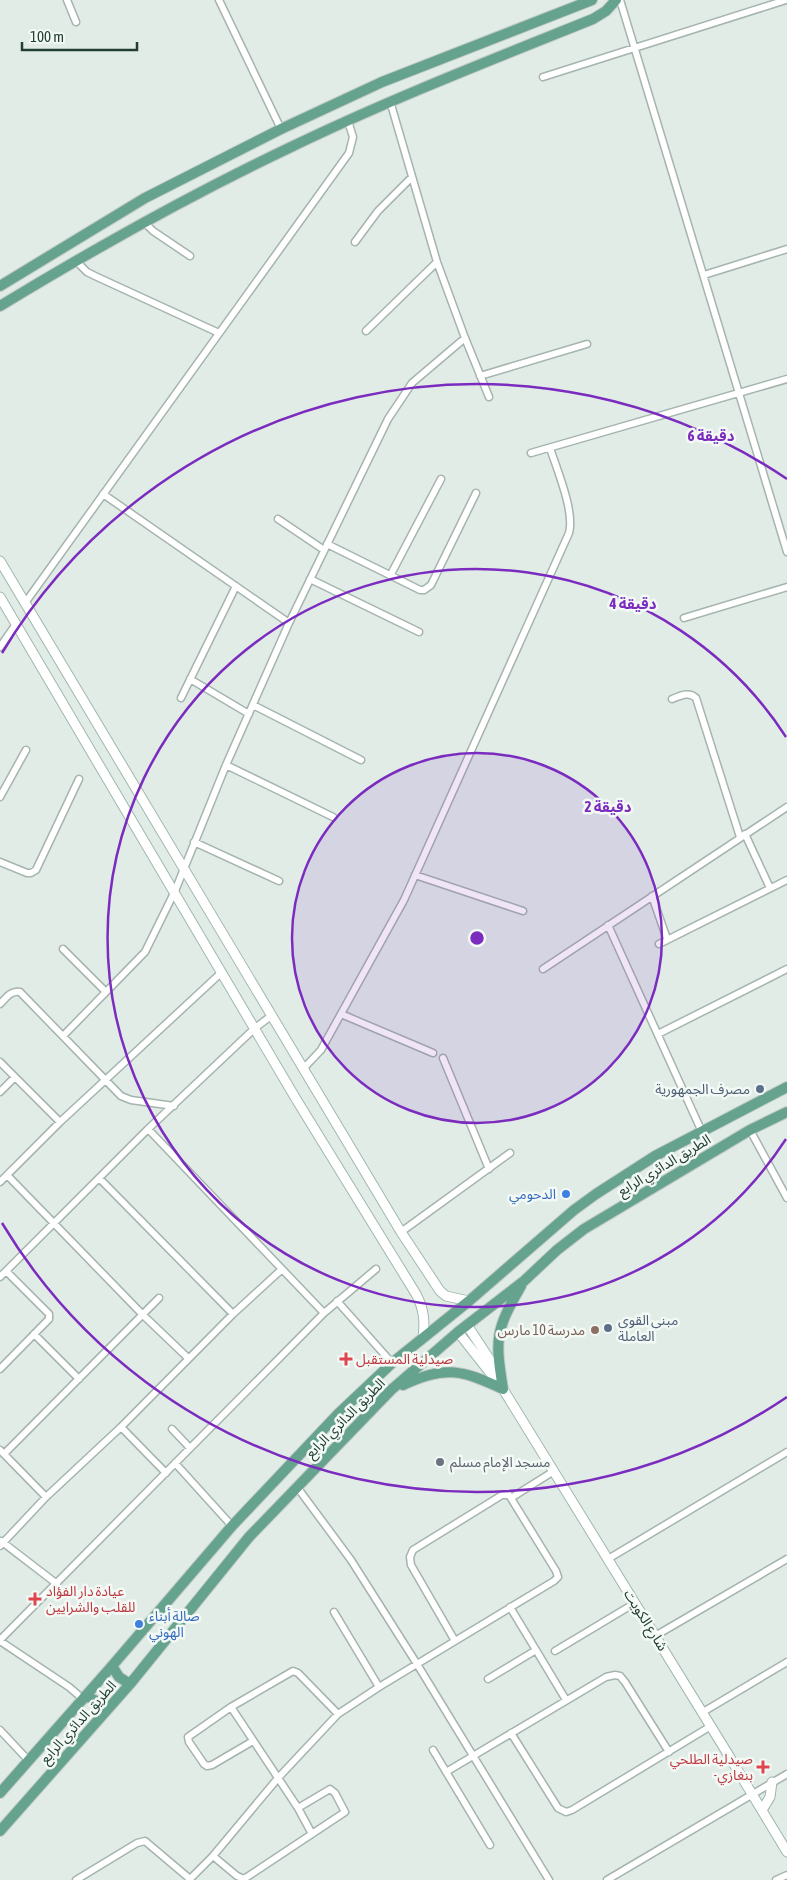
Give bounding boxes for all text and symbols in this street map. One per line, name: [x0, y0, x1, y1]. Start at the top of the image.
scale bar: [22, 20, 138, 52]
text: 100 m: [30, 28, 64, 45]
text: 6 دقيقة: [688, 427, 735, 444]
text: 4 دقيقة: [609, 595, 657, 612]
text: 2 دقيقة: [585, 798, 632, 815]
centre of rings: [468, 929, 486, 947]
place label: مصرف الجمهورية: [655, 1081, 750, 1098]
marker: مصرف الجمهورية: [754, 1083, 766, 1095]
street label: الطريق الدائري الرابع: [615, 1131, 715, 1202]
place label: الدحومي: [509, 1186, 556, 1205]
marker: الدحومي: [560, 1188, 572, 1200]
place label: مبنى القوى العاملة: [618, 1312, 678, 1344]
place label: مدرسة 10 مارس: [498, 1322, 585, 1339]
marker: مبنى القوى العاملة: [602, 1322, 614, 1334]
marker: مدرسة 10 مارس: [589, 1324, 601, 1336]
place label: صيدلية المستقبل: [356, 1351, 453, 1368]
marker: صيدلية المستقبل: [340, 1353, 352, 1365]
street label: الطريق الدائري الرابع: [302, 1375, 390, 1463]
place label: مسجد الإمام مسلم: [450, 1454, 550, 1473]
marker: مسجد الإمام مسلم: [434, 1456, 446, 1468]
place label: عيادة دار الفؤاد للقلب والشرايين: [46, 1583, 135, 1616]
street label: شارع الكويت: [618, 1586, 671, 1655]
marker: عيادة دار الفؤاد للقلب والشرايين: [28, 1592, 42, 1606]
place label: صالة أبناء الهوني: [149, 1607, 200, 1643]
marker: صالة أبناء الهوني: [133, 1618, 145, 1630]
street label: الطريق الدائري الرابع: [37, 1677, 122, 1769]
place label: صيدلية الطلحي -بنغازي: [670, 1751, 753, 1786]
marker: صيدلية الطلحي -بنغازي: [757, 1761, 769, 1773]

